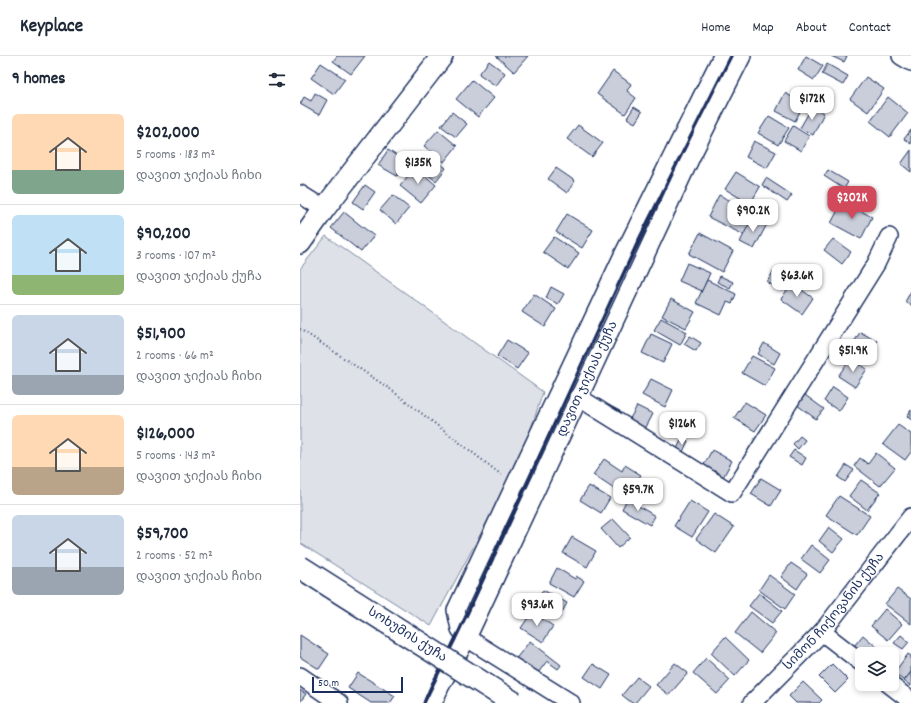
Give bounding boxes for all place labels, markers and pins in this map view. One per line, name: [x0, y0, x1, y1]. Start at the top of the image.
pin: $172K: [784, 87, 840, 121]
pin: $135K: [390, 151, 446, 185]
pin: $202K: [824, 186, 880, 220]
pin: $90.2K: [720, 199, 786, 233]
pin: $63.6K: [764, 264, 830, 298]
pin: $51.9K: [820, 339, 886, 373]
pin: $126K: [654, 412, 710, 446]
pin: $59.7K: [605, 478, 671, 512]
pin: $93.6K: [504, 593, 570, 627]

